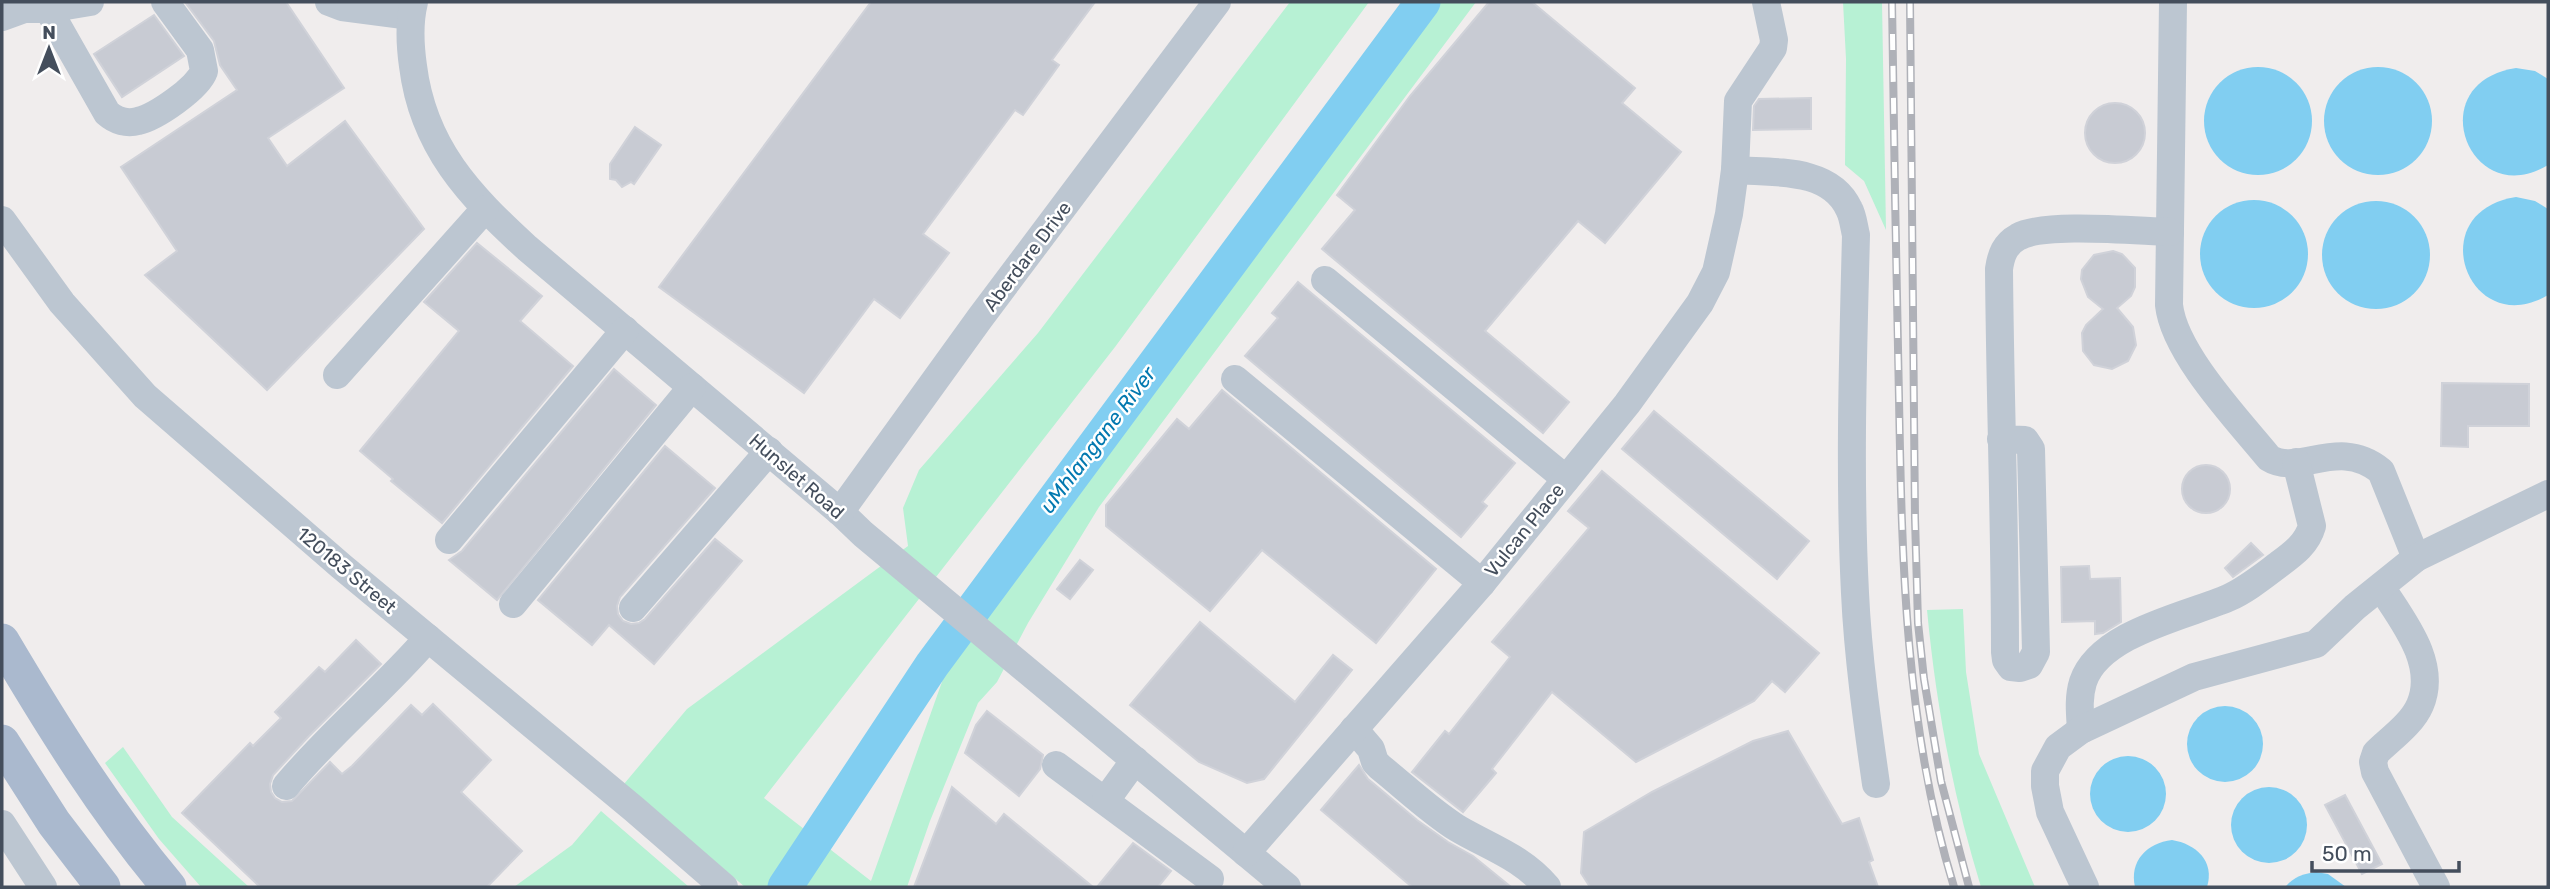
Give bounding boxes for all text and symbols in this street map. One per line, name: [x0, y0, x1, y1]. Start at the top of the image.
north arrow: [14, 14, 84, 84]
text: N: [42, 21, 56, 44]
street label: Aberdare Drive: [979, 197, 1076, 316]
water label: uMhlangane River: [1034, 361, 1161, 518]
street label: Hunslet Road: [744, 429, 849, 524]
street label: Vulcan Place: [1480, 479, 1569, 582]
street label: 120183 Street: [292, 522, 401, 619]
scale bar: [2312, 830, 2459, 874]
text: 50 m: [2322, 841, 2372, 866]

